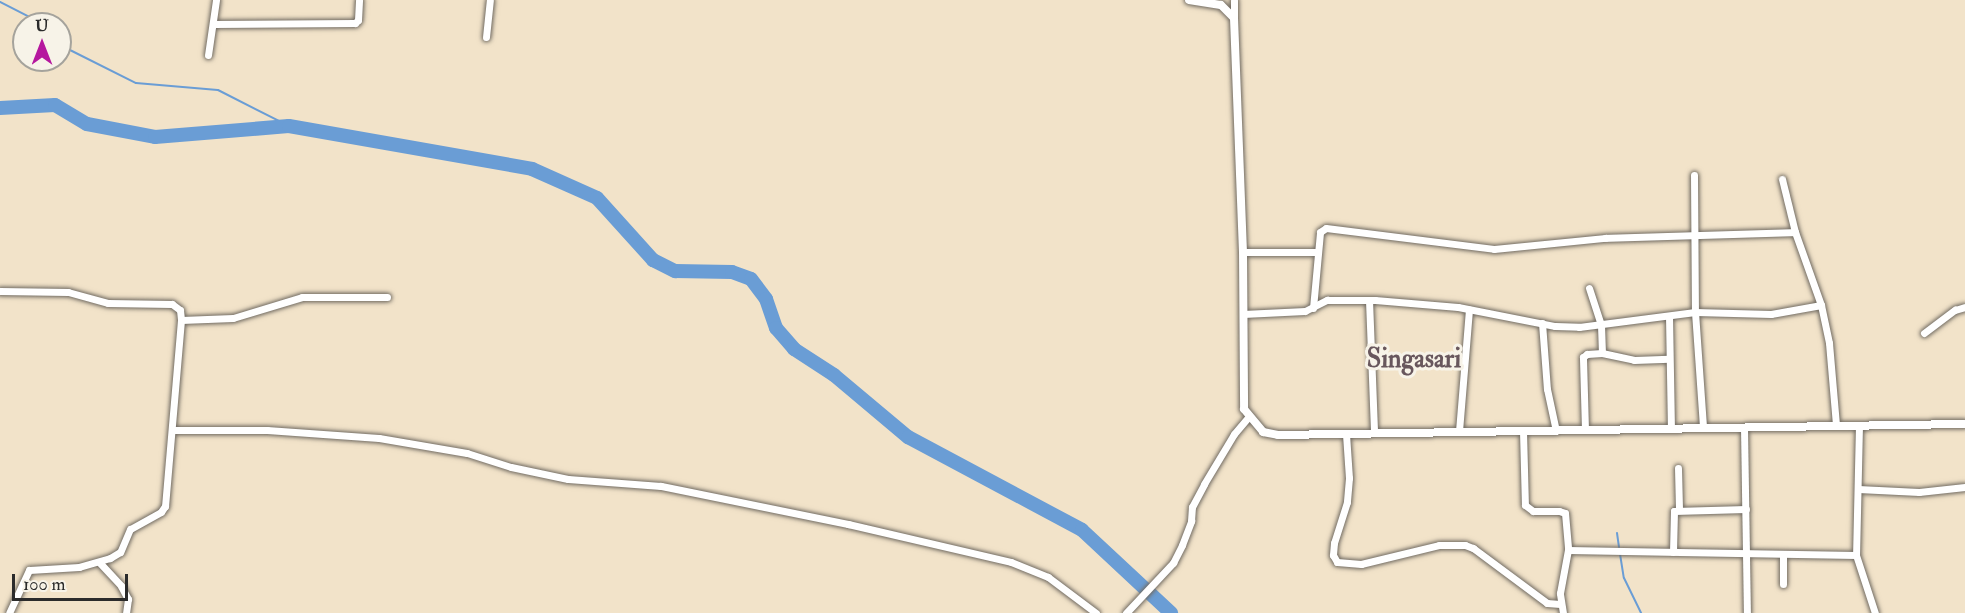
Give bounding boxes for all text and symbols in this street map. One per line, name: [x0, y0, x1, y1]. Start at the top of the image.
north arrow: [12, 12, 72, 72]
text: U: [35, 16, 49, 36]
district label: Singasari: [1367, 344, 1461, 376]
scale bar: [15, 562, 130, 600]
text: 100 m: [23, 573, 66, 596]

